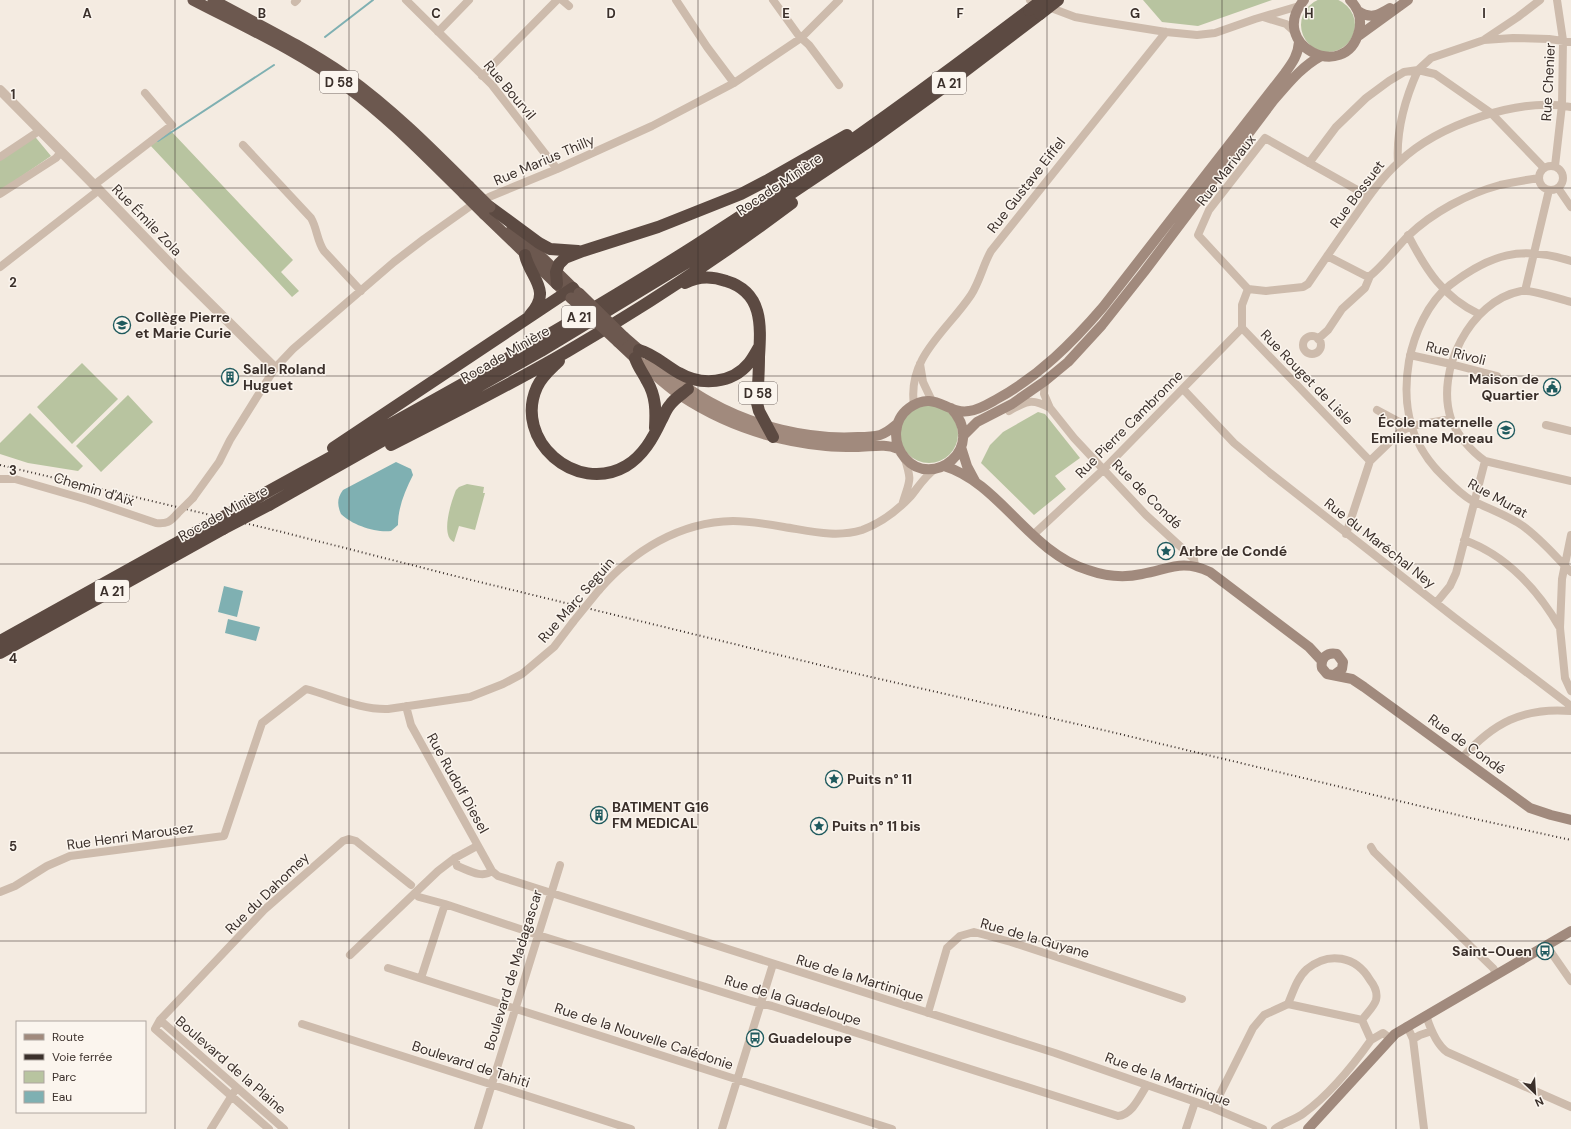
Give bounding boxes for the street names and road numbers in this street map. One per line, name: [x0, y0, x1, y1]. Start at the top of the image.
street label: Rue Chenier: [1537, 42, 1559, 122]
street label: Rue Bourvil: [480, 57, 540, 123]
road number: D 58: [320, 71, 358, 93]
road number: A 21: [932, 72, 966, 94]
street label: Rue Marius Thilly: [491, 131, 597, 189]
street label: Rue Marivaux: [1193, 131, 1259, 209]
street label: Rue Gustave Eiffel: [983, 134, 1069, 236]
street label: Rocade Minière: [733, 149, 825, 219]
street label: Rue Bossuet: [1326, 157, 1388, 231]
street label: Rue Émile Zola: [108, 180, 186, 260]
road number: A 21: [562, 306, 596, 328]
street label: Rocade Minière: [457, 321, 553, 387]
street label: Rue Rouget de Lisle: [1257, 325, 1357, 429]
street label: Rue Rivoli: [1424, 337, 1488, 369]
street label: Rue Pierre Cambronne: [1071, 366, 1187, 482]
road number: D 58: [739, 382, 777, 404]
street label: Rue de Condé: [1108, 455, 1186, 533]
street label: Chemin d'Aix: [51, 468, 137, 510]
street label: Rue Murat: [1465, 474, 1531, 522]
street label: Rocade Minière: [175, 481, 271, 545]
street label: Rue du Maréchal Ney: [1321, 494, 1439, 592]
street label: Rue Marc Seguin: [534, 554, 618, 646]
road number: A 21: [95, 580, 129, 602]
street label: Rue de Condé: [1425, 710, 1509, 778]
street label: Rue Rudolf Diesel: [423, 730, 493, 836]
street label: Rue Henri Marousez: [65, 818, 195, 854]
street label: Rue du Dahomey: [221, 848, 313, 938]
street label: Boulevard de Madagascar: [480, 887, 546, 1053]
street label: Rue de la Guyane: [978, 914, 1092, 962]
street label: Rue de la Martinique: [794, 950, 926, 1006]
street label: Rue de la Guadeloupe: [722, 971, 864, 1029]
street label: Rue de la Nouvelle Calédonie: [552, 999, 736, 1073]
street label: Boulevard de la Plaine: [172, 1012, 290, 1118]
street label: Boulevard de Tahiti: [410, 1036, 532, 1092]
street label: Rue de la Martinique: [1103, 1048, 1233, 1110]

